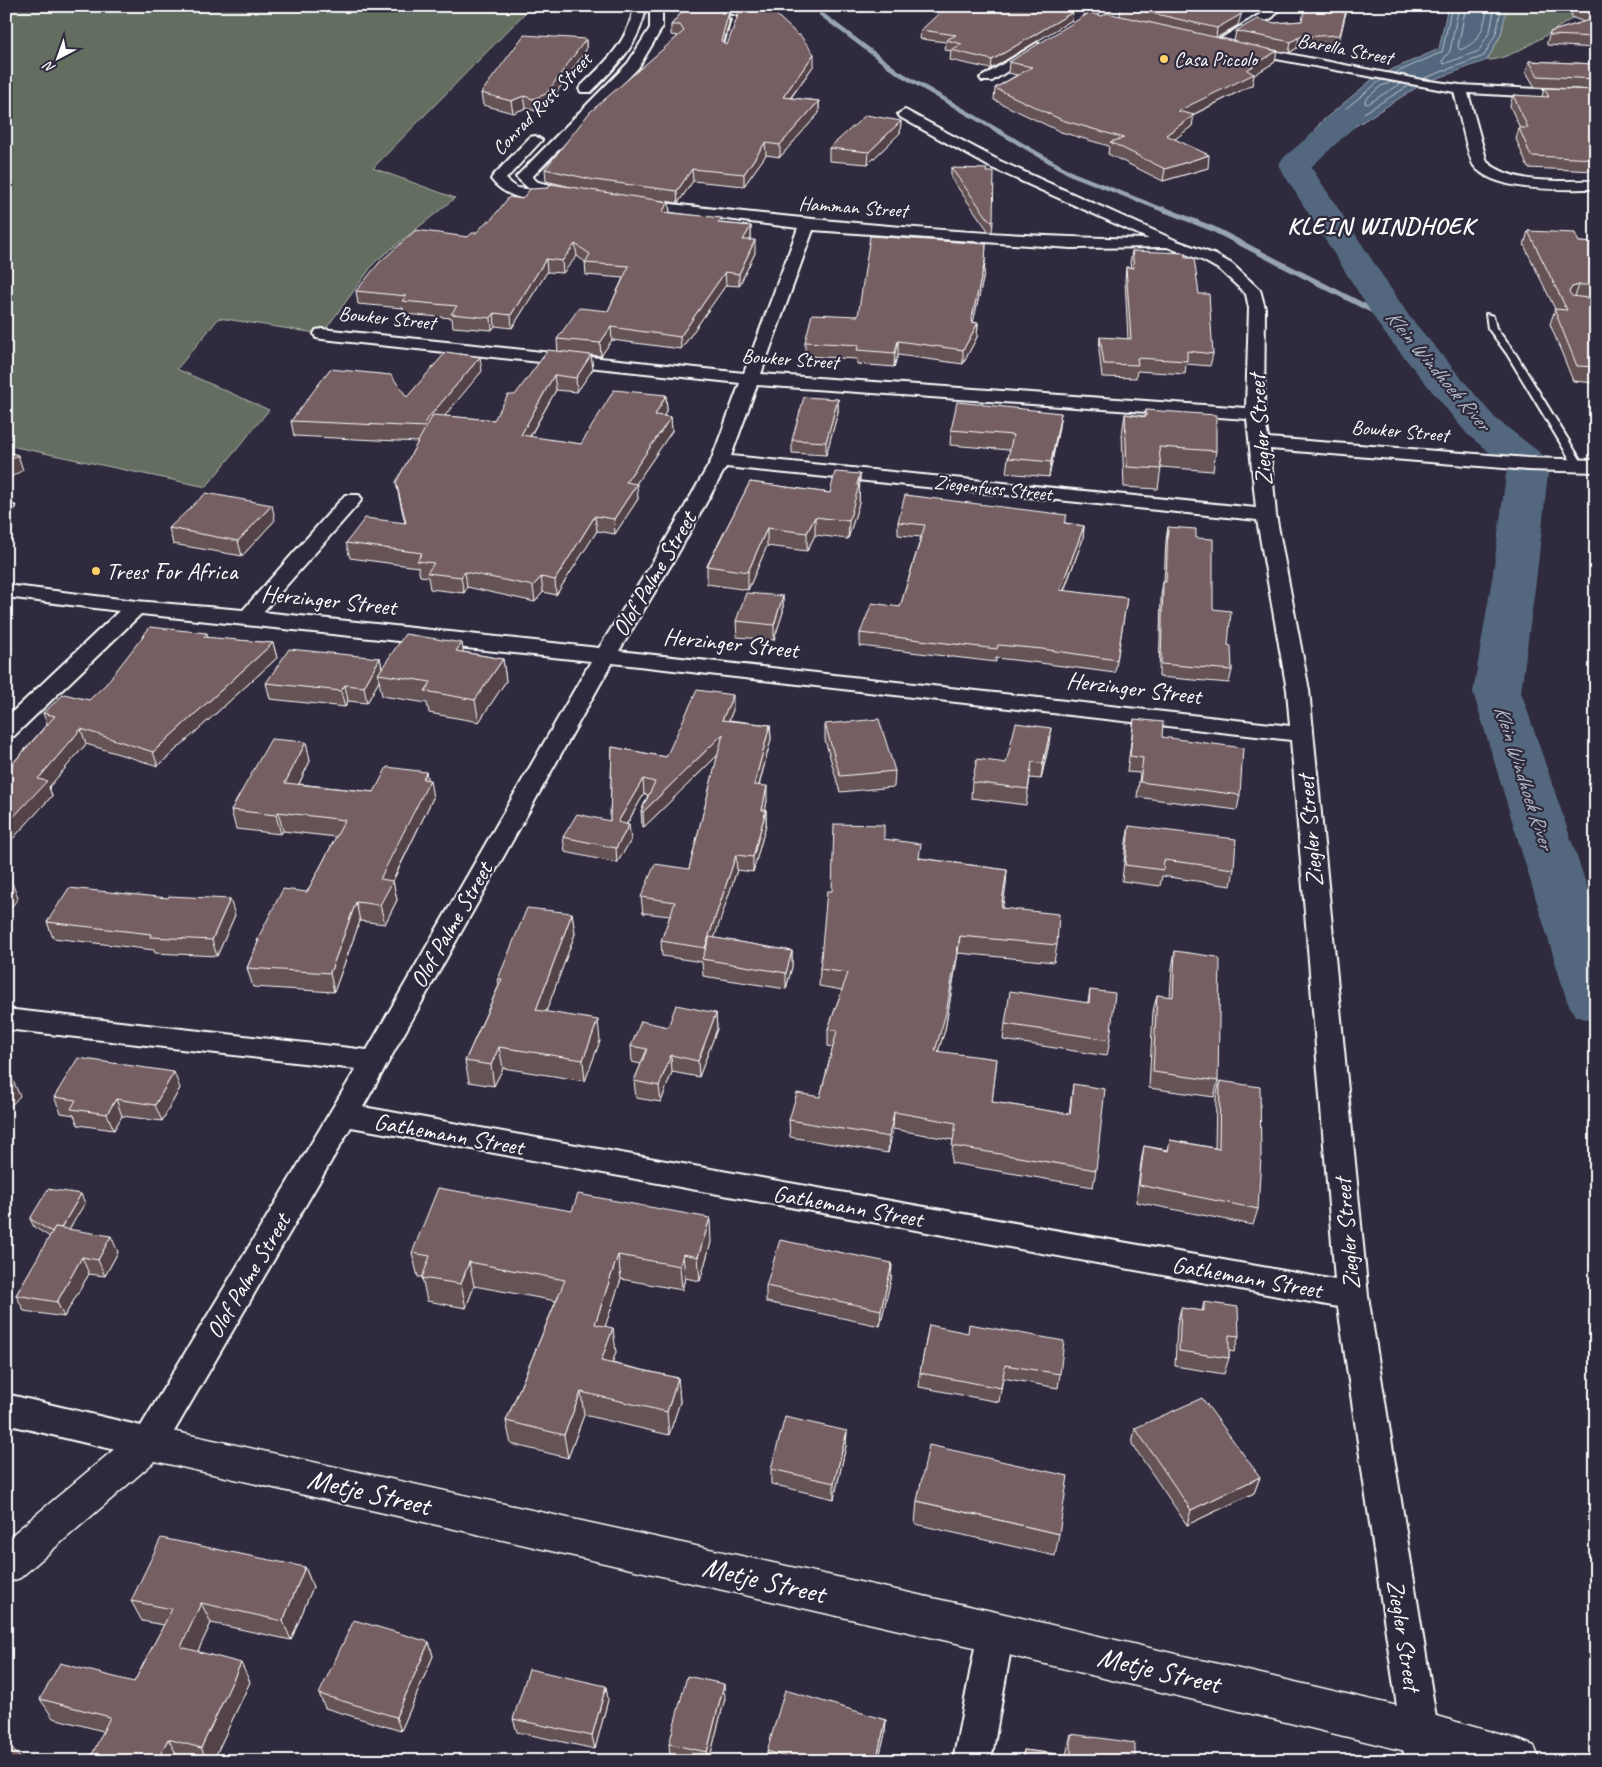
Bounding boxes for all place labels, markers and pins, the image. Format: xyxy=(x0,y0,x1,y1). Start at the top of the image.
place label: Casa Piccolo xyxy=(1174,47,1259,72)
marker: Casa Piccolo xyxy=(1158,53,1170,65)
place label: Trees For Africa xyxy=(106,556,239,586)
marker: Trees For Africa xyxy=(90,565,102,577)

